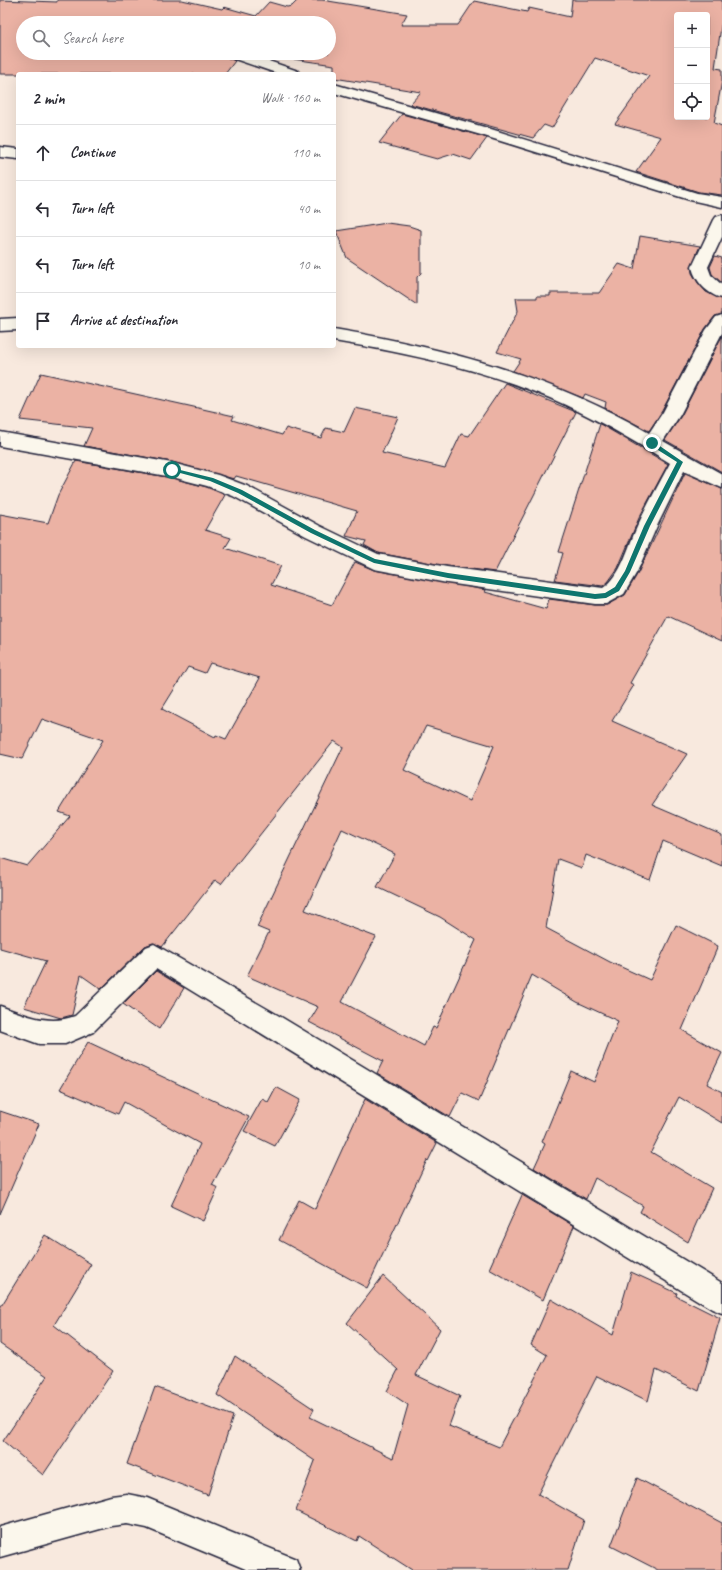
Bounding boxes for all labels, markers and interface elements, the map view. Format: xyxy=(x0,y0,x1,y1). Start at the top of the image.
map controls xyxy=(674,12,710,120)
button: + xyxy=(674,12,710,48)
search box xyxy=(16,16,336,60)
icon: search xyxy=(30,27,52,49)
text: Search here xyxy=(62,29,123,48)
button: − xyxy=(674,48,710,84)
button: locate xyxy=(674,84,710,120)
text: 2 min xyxy=(32,88,65,109)
text: Walk · 160 m xyxy=(261,90,320,106)
icon: ahead xyxy=(32,142,54,164)
text: Continue xyxy=(70,143,115,162)
text: 110 m xyxy=(292,145,320,161)
icon: left xyxy=(32,198,54,220)
text: Turn left xyxy=(70,199,113,218)
text: 40 m xyxy=(298,201,320,217)
icon: left xyxy=(32,254,54,276)
text: Turn left xyxy=(70,255,113,274)
text: 10 m xyxy=(298,257,320,273)
icon: arrive xyxy=(32,310,54,332)
text: Arrive at destination xyxy=(70,311,177,330)
route end xyxy=(643,434,661,452)
route start xyxy=(163,461,181,479)

